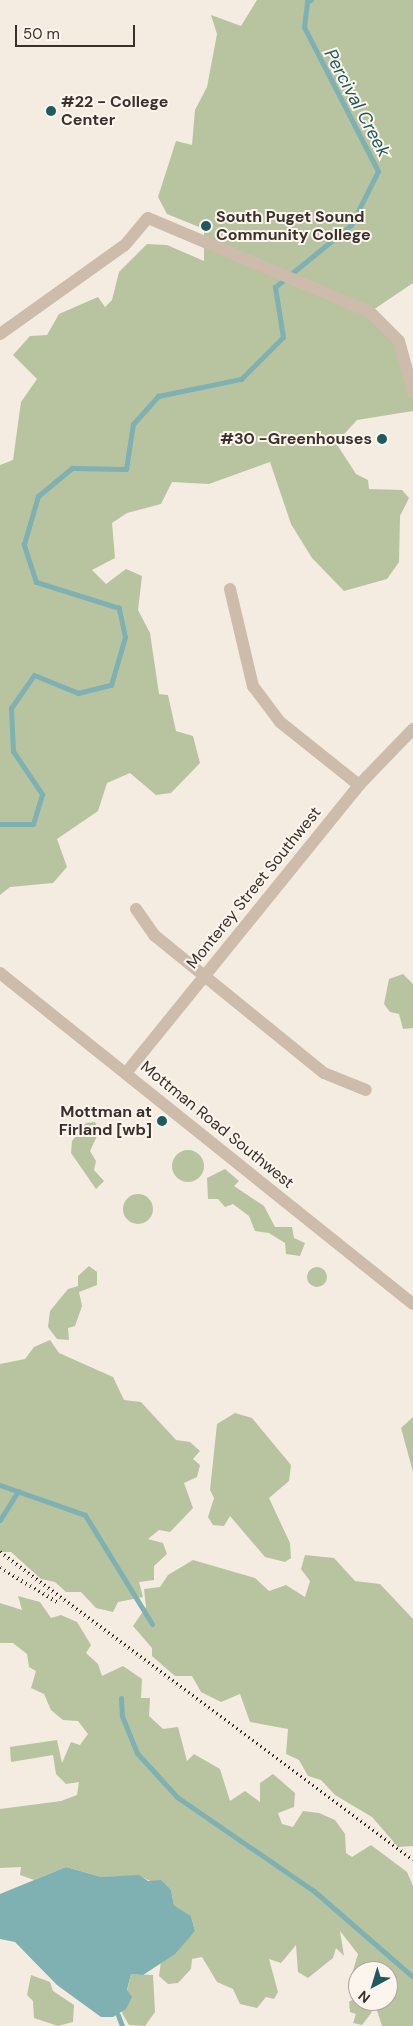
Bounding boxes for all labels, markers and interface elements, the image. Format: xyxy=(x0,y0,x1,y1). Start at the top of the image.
scale bar xyxy=(18,15,138,47)
text: 50 m xyxy=(23,24,60,44)
water label: Percival Creek xyxy=(319,45,395,161)
place label: #22 - College Center xyxy=(61,92,168,130)
marker: #22 - College Center xyxy=(45,105,57,117)
place label: South Puget Sound Community College xyxy=(216,207,371,245)
marker: South Puget Sound Community College xyxy=(200,220,212,232)
place label: #30 -Greenhouses xyxy=(220,429,372,449)
marker: #30 -Greenhouses xyxy=(376,433,388,445)
street label: Monterey Street Southwest xyxy=(183,803,325,973)
street label: Mottman Road Southwest xyxy=(137,1057,297,1193)
place label: Mottman at Firland [wb] xyxy=(59,1102,152,1140)
marker: Mottman at Firland [wb] xyxy=(156,1115,168,1127)
north arrow xyxy=(348,1961,398,2011)
text: N xyxy=(355,1987,374,2007)

